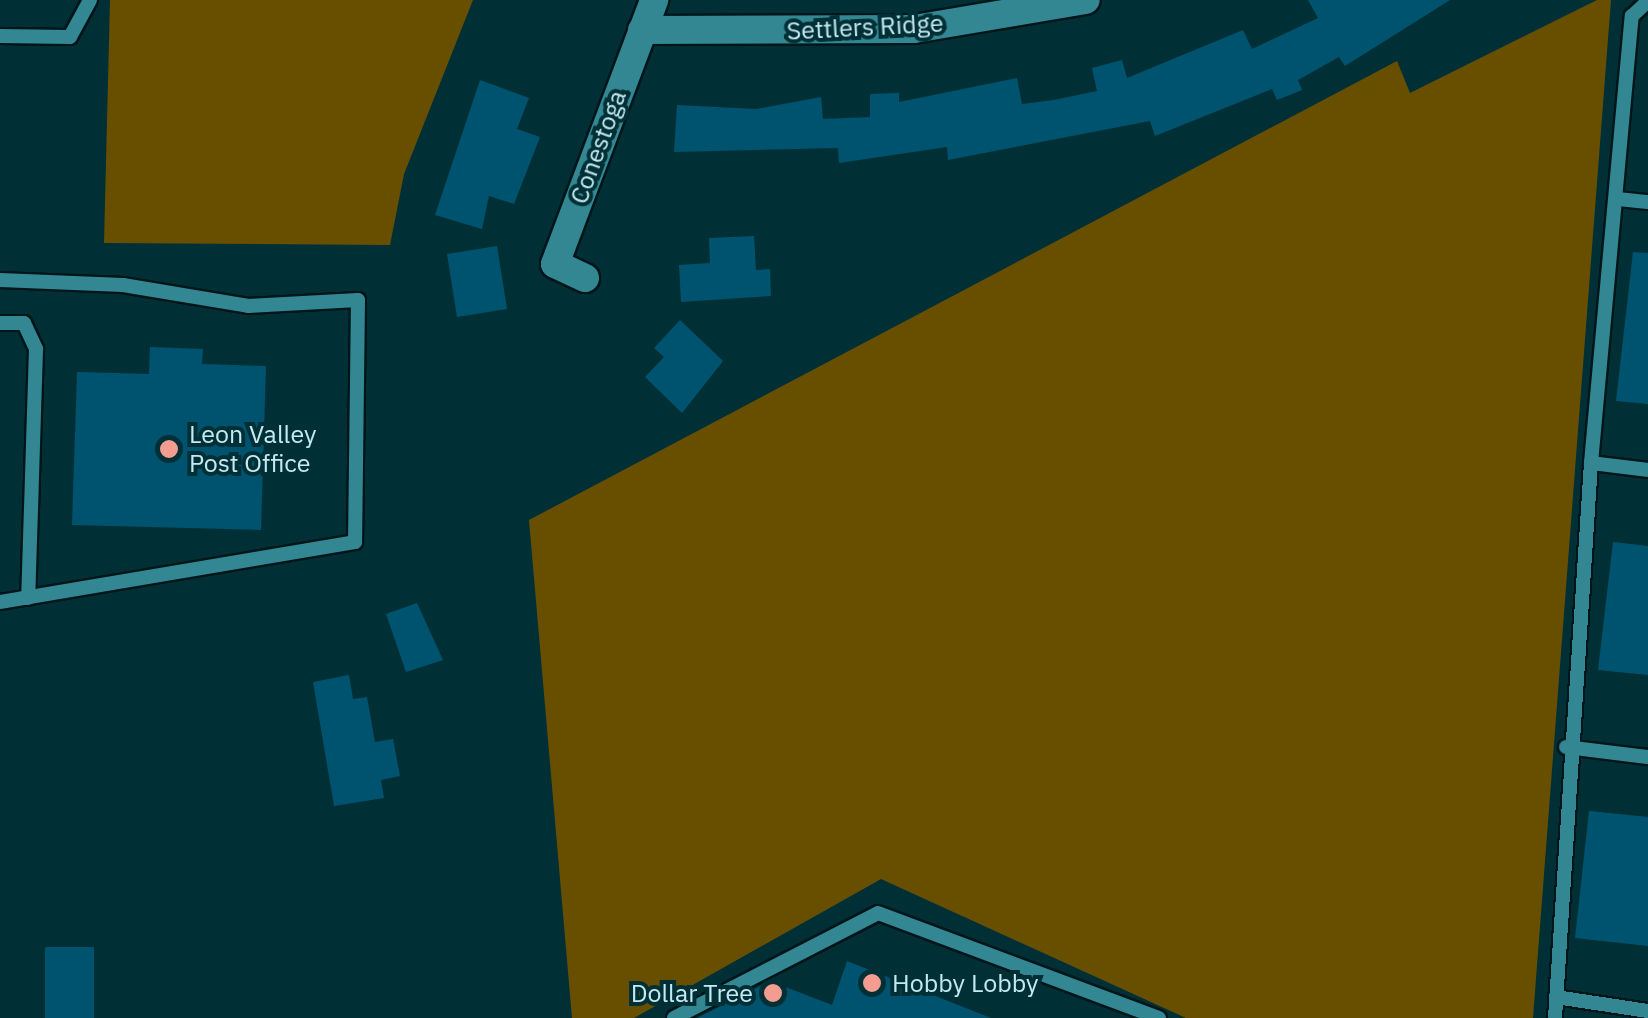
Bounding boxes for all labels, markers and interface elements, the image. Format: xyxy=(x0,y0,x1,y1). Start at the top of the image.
street label: Settlers Ridge xyxy=(786,8,944,46)
street label: Conestoga xyxy=(564,86,632,208)
place label: Leon Valley Post Office xyxy=(189,420,316,479)
marker: Leon Valley Post Office xyxy=(158,438,180,460)
place label: Hobby Lobby xyxy=(892,968,1039,998)
marker: Hobby Lobby xyxy=(861,972,883,994)
place label: Dollar Tree xyxy=(631,978,753,1008)
marker: Dollar Tree xyxy=(762,982,784,1004)

